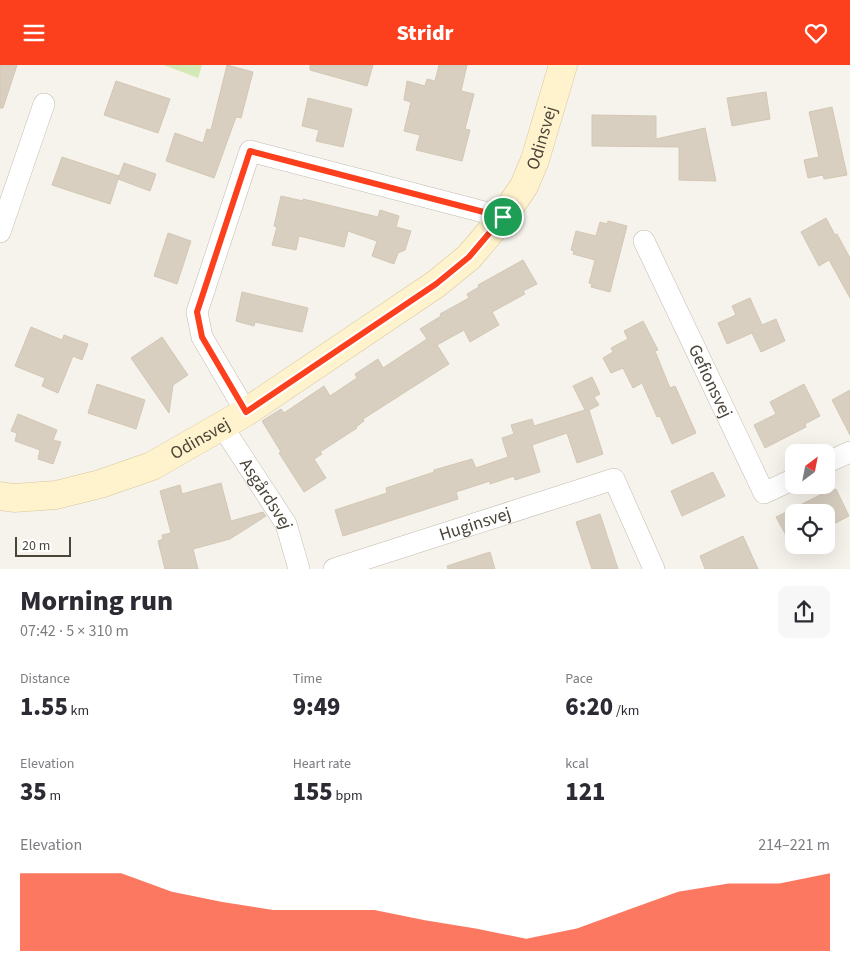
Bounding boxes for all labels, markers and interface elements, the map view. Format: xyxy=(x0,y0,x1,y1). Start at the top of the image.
text: Stridr xyxy=(396,17,454,49)
icon: menu xyxy=(20,19,48,47)
icon: heart xyxy=(802,19,830,47)
street label: Odinsvej xyxy=(520,103,563,174)
pin xyxy=(482,196,524,238)
icon: arrive xyxy=(489,203,517,231)
street label: Gefionsvej xyxy=(682,340,738,422)
street label: Odinsvej xyxy=(166,412,235,466)
north arrow xyxy=(785,444,835,494)
map controls xyxy=(785,444,835,554)
street label: Asgårdsvej xyxy=(233,453,299,532)
street label: Huginsvej xyxy=(436,501,514,547)
button: locate xyxy=(785,504,835,554)
scale bar xyxy=(15,534,71,557)
text: 20 m xyxy=(22,536,50,556)
text: Morning run xyxy=(20,581,173,621)
button: share xyxy=(778,586,830,638)
text: 07:42 · 5 × 310 m xyxy=(20,620,129,642)
text: Distance xyxy=(20,669,70,689)
text: Time xyxy=(293,669,322,689)
text: Pace xyxy=(565,669,593,689)
text: 1.55 xyxy=(20,689,68,725)
text: 9:49 xyxy=(293,689,340,725)
text: 6:20 xyxy=(565,689,613,725)
text: km xyxy=(68,701,89,721)
text: /km xyxy=(613,701,639,721)
text: Elevation xyxy=(20,754,75,774)
text: Heart rate xyxy=(293,754,351,774)
text: kcal xyxy=(565,754,589,774)
text: 35 xyxy=(20,774,47,810)
text: 155 xyxy=(293,774,333,810)
text: 121 xyxy=(565,774,605,810)
text: m xyxy=(47,786,61,806)
text: bpm xyxy=(333,786,363,806)
text: Elevation xyxy=(20,834,82,856)
text: 214–221 m xyxy=(758,834,830,856)

